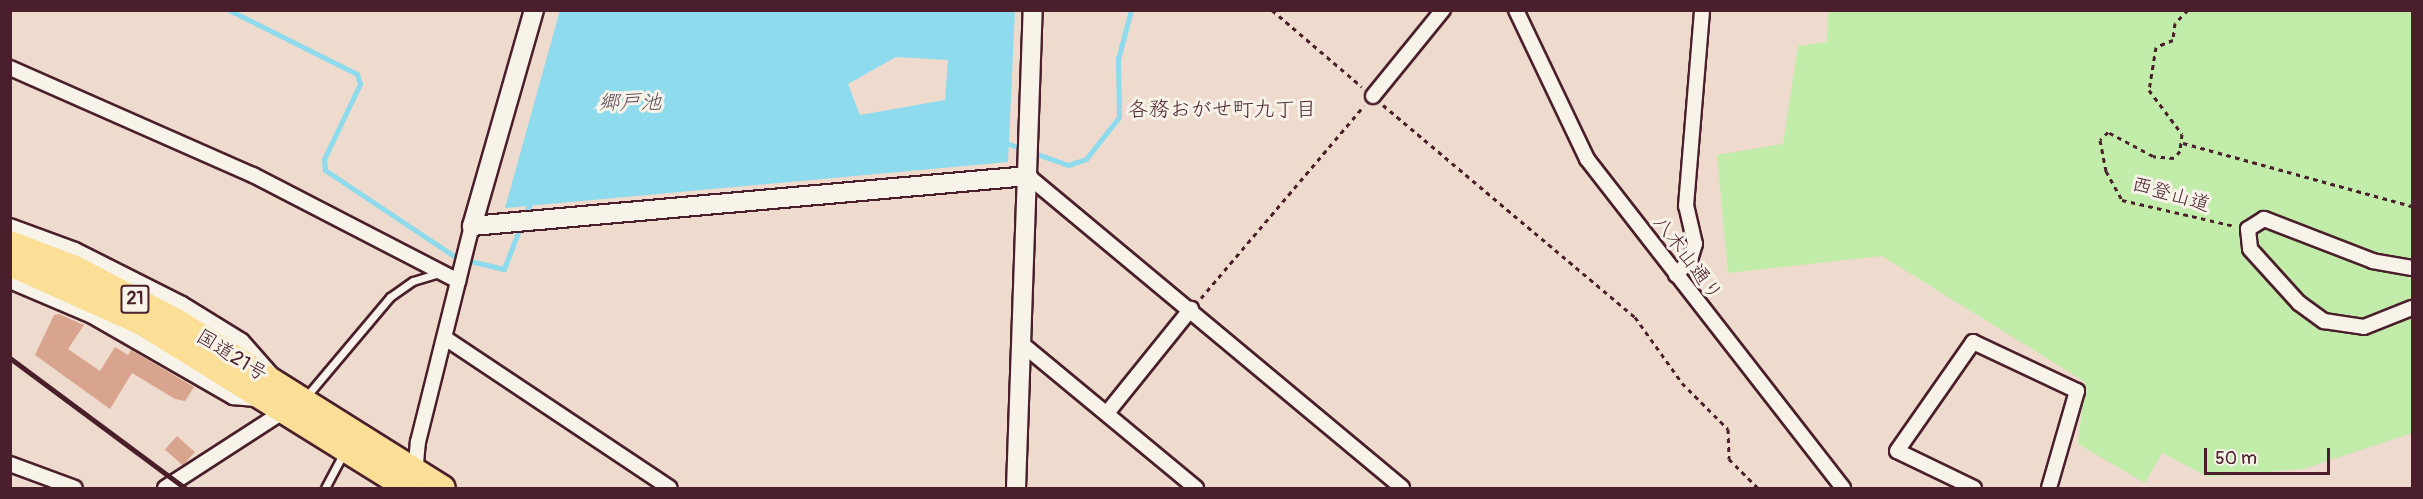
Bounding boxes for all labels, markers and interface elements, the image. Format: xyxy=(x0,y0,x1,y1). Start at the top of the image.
water label: 郷戸池 xyxy=(599,90,661,116)
district label: 各務おがせ町九丁目 xyxy=(1128,97,1316,123)
street label: 西登山道 xyxy=(2129,171,2213,217)
street label: 八木山通り xyxy=(1648,211,1728,305)
road number: 21 xyxy=(120,284,150,314)
street label: 国道21号 xyxy=(192,324,272,386)
scale bar xyxy=(2207,436,2333,474)
text: 50 m xyxy=(2215,447,2257,470)

